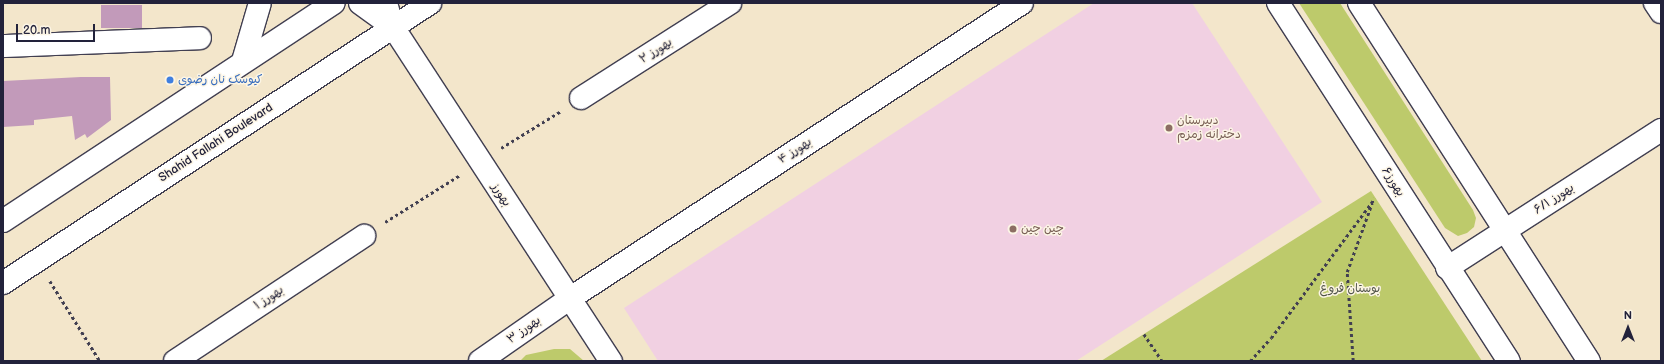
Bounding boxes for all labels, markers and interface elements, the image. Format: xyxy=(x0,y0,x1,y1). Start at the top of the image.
scale bar xyxy=(18,16,97,42)
text: 20 m xyxy=(23,23,50,38)
street label: بهورز ۲ xyxy=(637,35,675,67)
place label: کیوسک نان رضوی xyxy=(178,73,262,87)
marker: کیوسک نان رضوی xyxy=(165,75,175,85)
street label: Shahid Fallahi Boulevard xyxy=(156,101,276,185)
place label: دبیرستان دخترانه زمزم xyxy=(1177,114,1241,142)
marker: دبیرستان دخترانه زمزم xyxy=(1164,123,1174,133)
street label: بهورز ۴ xyxy=(775,135,815,167)
street label: بهورز۶ xyxy=(1378,165,1408,199)
street label: بهورز xyxy=(488,181,514,209)
street label: بهورز ۶/۱ xyxy=(1531,181,1577,217)
place label: چین چین xyxy=(1021,222,1064,236)
marker: چین چین xyxy=(1008,224,1018,234)
park label: بوستان فروغ xyxy=(1320,282,1380,296)
street label: بهورز ۱ xyxy=(251,283,287,313)
north arrow xyxy=(1608,308,1648,348)
text: N xyxy=(1624,309,1632,322)
street label: بهورز ۳ xyxy=(504,313,544,347)

